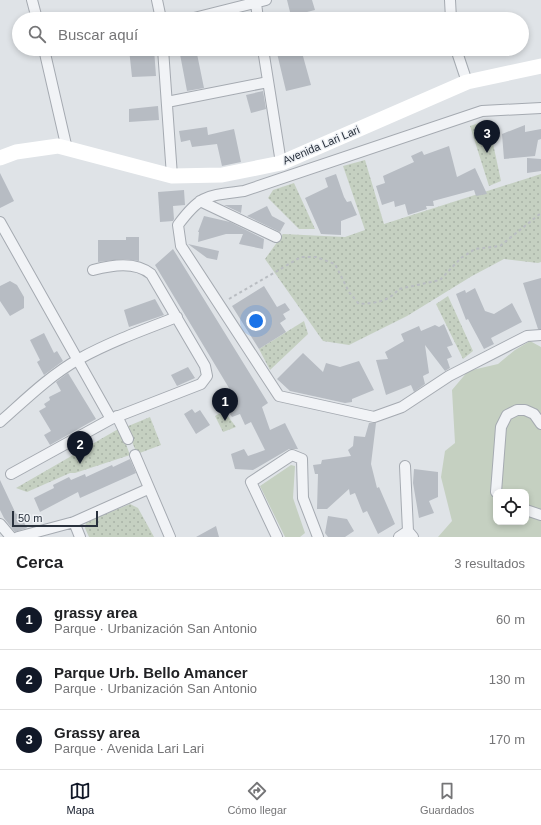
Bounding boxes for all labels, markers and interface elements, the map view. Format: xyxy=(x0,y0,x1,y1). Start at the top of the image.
search box xyxy=(12,12,529,56)
icon: search xyxy=(26,23,48,45)
text: Buscar aquí xyxy=(58,26,138,43)
pin: 3 xyxy=(474,120,500,153)
street label: Avenida Lari Lari xyxy=(281,123,361,167)
your location xyxy=(246,311,266,331)
pin: 1 xyxy=(212,388,238,421)
pin: 2 xyxy=(67,431,93,464)
map controls xyxy=(493,489,529,525)
button: locate xyxy=(493,489,529,525)
scale bar xyxy=(12,509,98,528)
text: 50 m xyxy=(18,512,42,524)
text: Cerca xyxy=(16,553,63,572)
text: 3 resultados xyxy=(454,556,525,571)
text: grassy area xyxy=(54,604,137,621)
text: 1 xyxy=(25,612,33,627)
text: 60 m xyxy=(496,612,525,627)
text: Parque · Urbanización San Antonio xyxy=(54,621,257,636)
text: Parque Urb. Bello Amancer xyxy=(54,664,248,681)
text: 2 xyxy=(25,672,33,687)
text: 130 m xyxy=(489,672,525,687)
text: Parque · Urbanización San Antonio xyxy=(54,681,257,696)
text: Grassy area xyxy=(54,724,140,741)
text: 3 xyxy=(25,732,33,747)
text: 170 m xyxy=(489,732,525,747)
text: Parque · Avenida Lari Lari xyxy=(54,741,204,756)
tab: Mapa xyxy=(67,780,94,816)
tab: Cómo llegar xyxy=(227,780,287,816)
tab: Guardados xyxy=(420,780,474,816)

